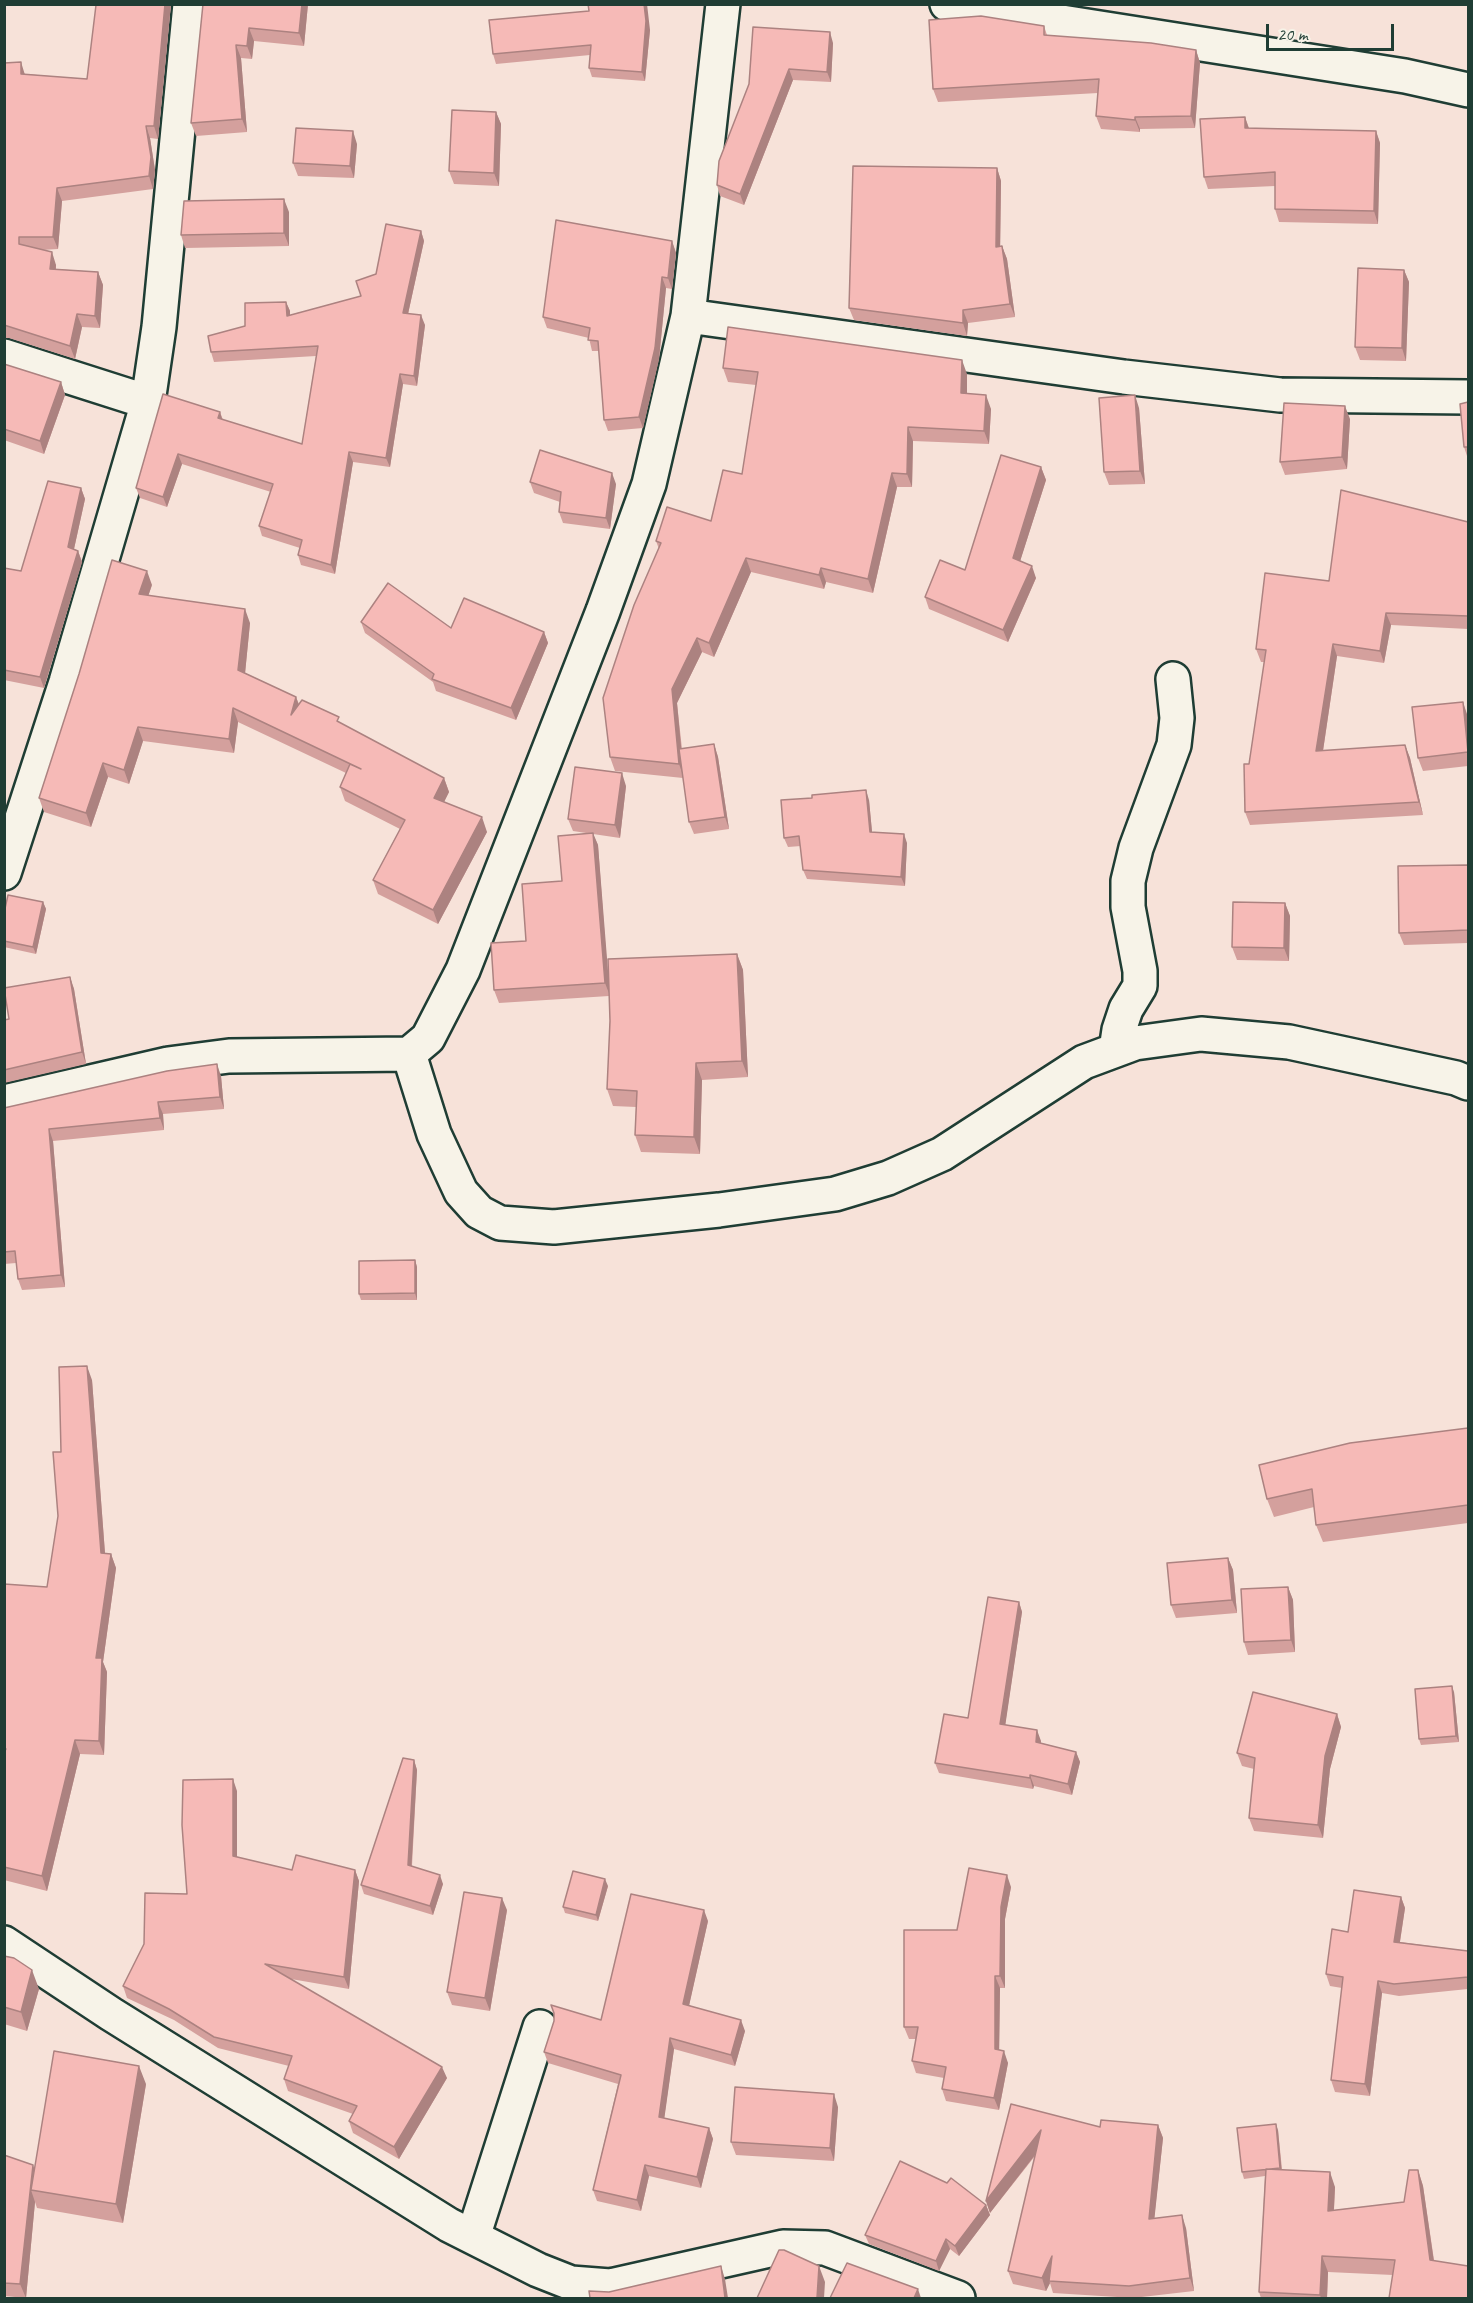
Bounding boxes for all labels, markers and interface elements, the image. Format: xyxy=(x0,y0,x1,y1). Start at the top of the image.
scale bar xyxy=(1269,12,1396,50)
text: 20 m xyxy=(1277,23,1308,45)

